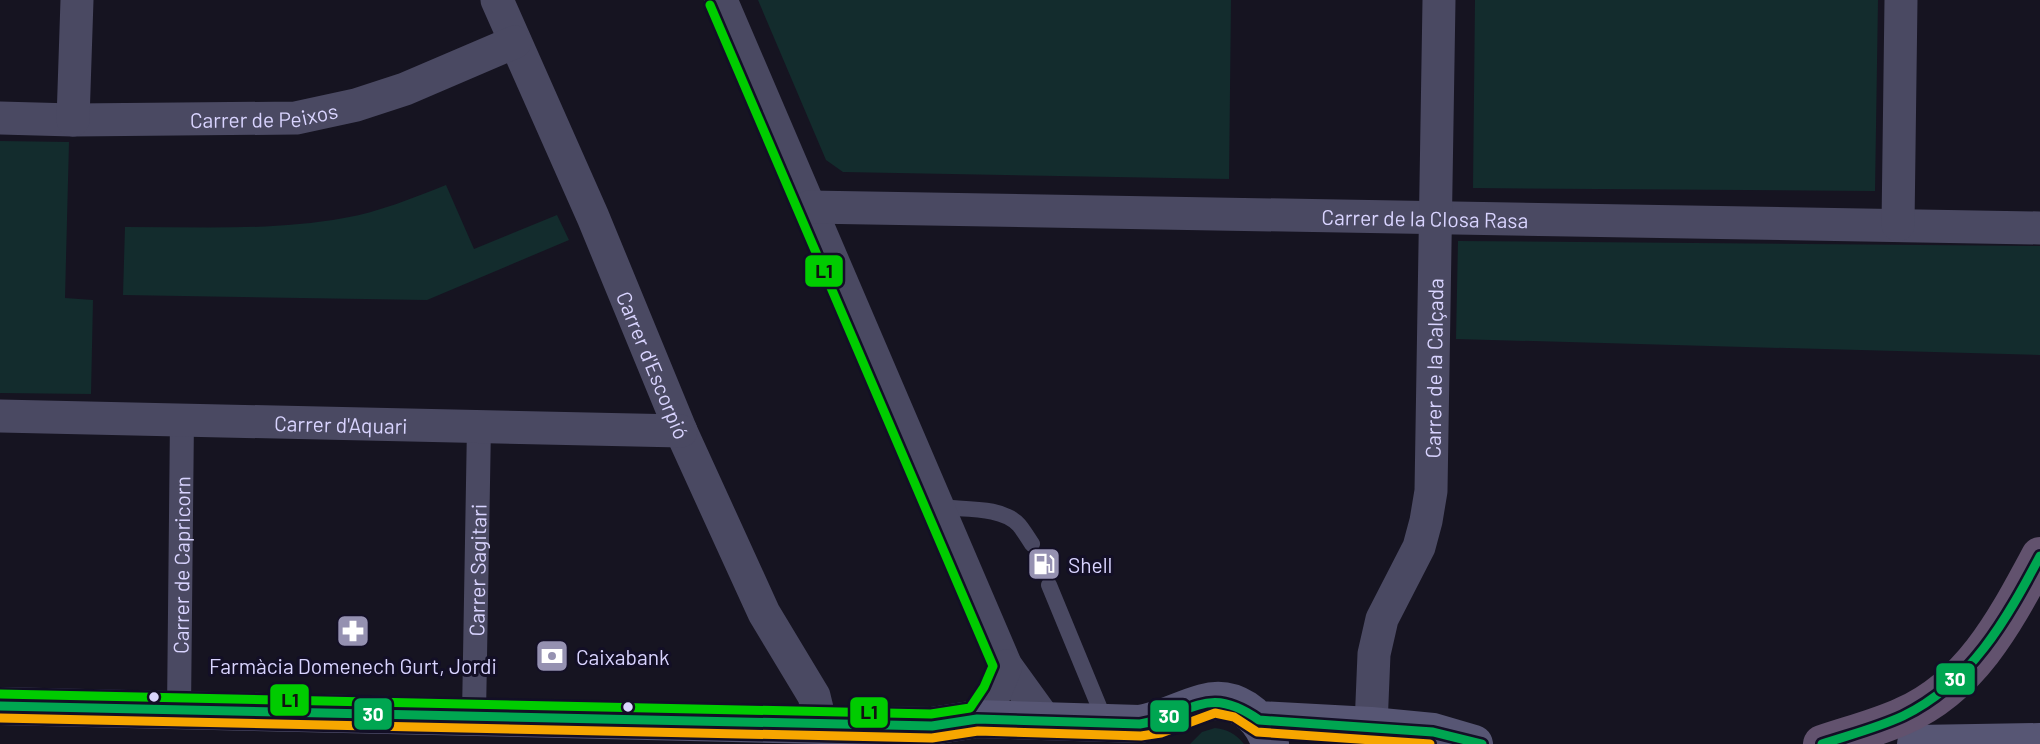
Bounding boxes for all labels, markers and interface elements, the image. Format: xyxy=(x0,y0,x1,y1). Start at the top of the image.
street label: Carrer de Peixos xyxy=(190,97,340,131)
street label: Carrer de la Closa Rasa xyxy=(1321,203,1529,232)
line badge: L1 xyxy=(804,254,844,288)
text: L1 xyxy=(815,259,833,282)
street label: Carrer de la Calçada xyxy=(1419,278,1447,459)
street label: Carrer d'Escorpió xyxy=(612,287,695,442)
street label: Carrer d'Aquari xyxy=(274,410,408,437)
street label: Carrer de Capricorn xyxy=(167,476,194,654)
street label: Carrer Sagitari xyxy=(463,504,490,637)
fuel station icon: Shell xyxy=(1025,545,1063,583)
place label: Shell xyxy=(1068,552,1112,577)
pharmacy icon: Farmàcia Domenech Gurt, Jordi xyxy=(334,612,372,650)
bank icon: Caixabank xyxy=(533,637,571,675)
place label: Caixabank xyxy=(576,644,669,669)
place label: Farmàcia Domenech Gurt, Jordi xyxy=(209,653,497,678)
line badge: 30 xyxy=(1935,662,1976,696)
text: 30 xyxy=(1944,667,1966,690)
line badge: L1 xyxy=(269,683,310,717)
text: L1 xyxy=(281,688,299,711)
unlabelled marker xyxy=(147,690,161,704)
line badge: L1 xyxy=(849,696,889,729)
line badge: 30 xyxy=(353,697,393,731)
line badge: 30 xyxy=(1149,699,1190,733)
unlabelled marker xyxy=(621,700,635,714)
text: L1 xyxy=(860,700,878,723)
text: 30 xyxy=(362,702,384,725)
text: 30 xyxy=(1158,704,1180,727)

